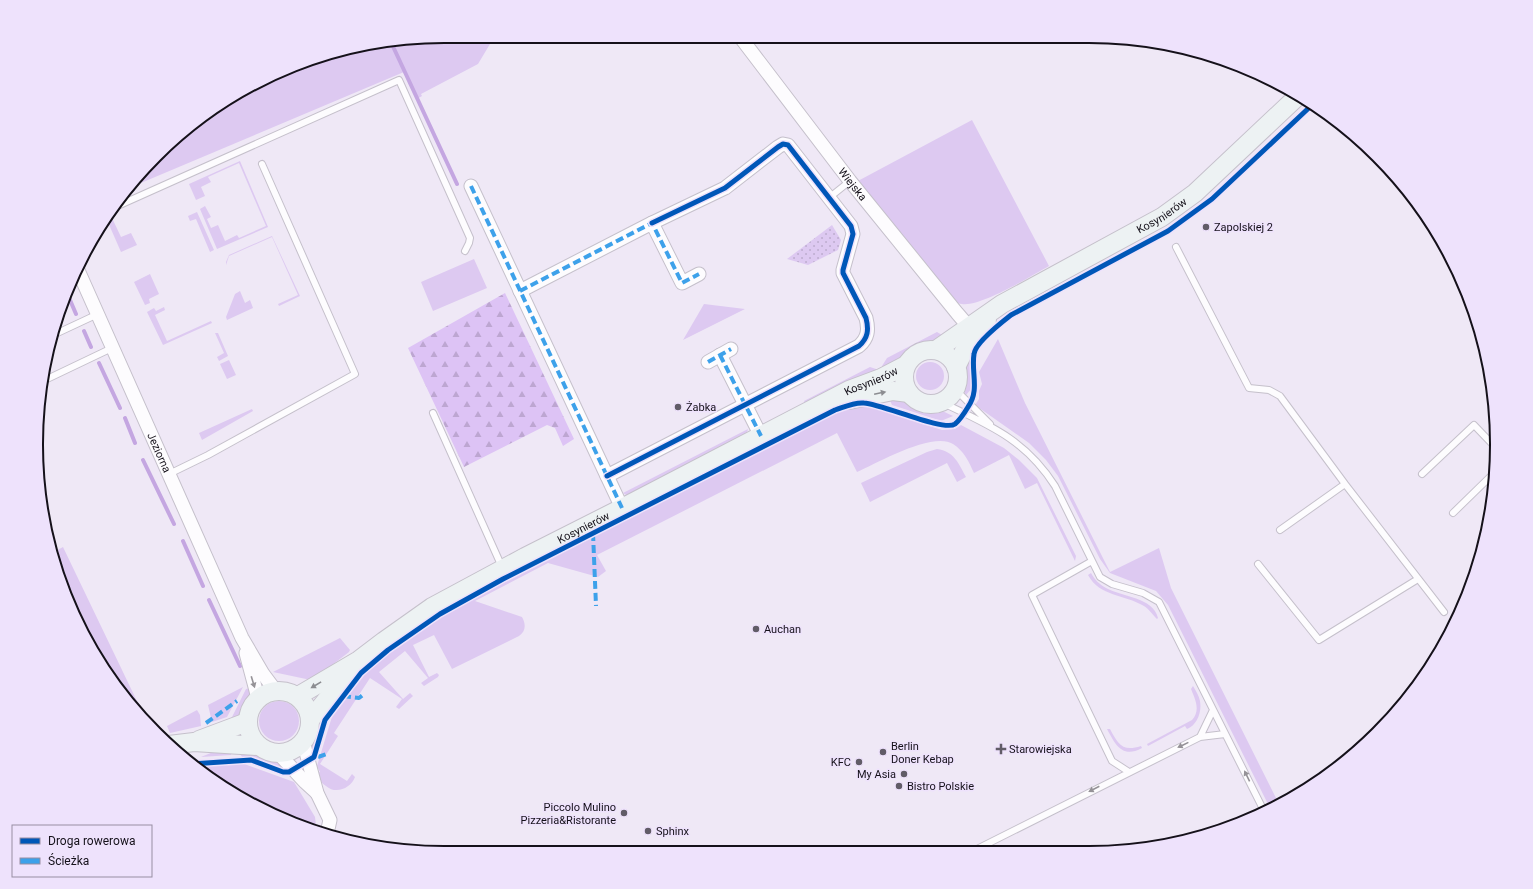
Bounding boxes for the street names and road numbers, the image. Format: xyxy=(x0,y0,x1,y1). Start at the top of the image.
street label: Wiejska xyxy=(835,166,869,204)
street label: Kosynierów xyxy=(1135,195,1190,237)
street label: Kosynierów xyxy=(842,364,901,398)
street label: Jeziorna xyxy=(144,431,173,475)
street label: Kosynierów xyxy=(555,509,612,547)

